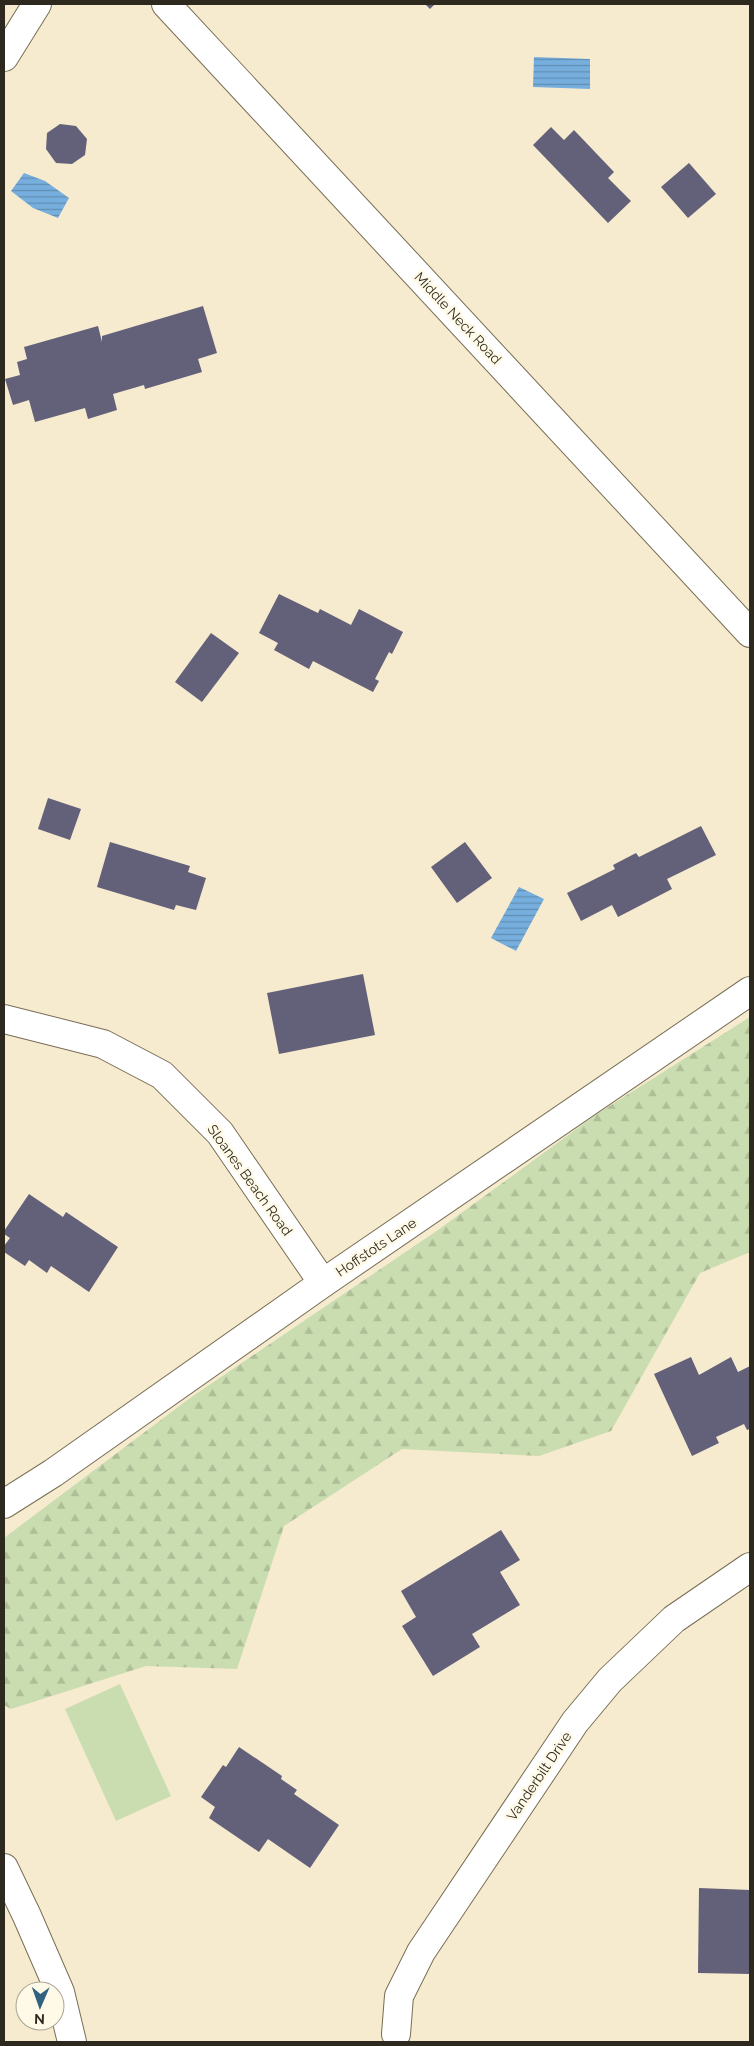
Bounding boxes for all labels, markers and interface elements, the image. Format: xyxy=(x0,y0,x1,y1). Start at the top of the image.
street label: Middle Neck Road xyxy=(411,269,505,367)
street label: Sloanes Beach Road xyxy=(204,1121,296,1239)
street label: Hoffstots Lane xyxy=(333,1214,419,1280)
street label: Vanderbilt Drive xyxy=(503,1729,575,1823)
north arrow xyxy=(15,1981,65,2031)
text: N xyxy=(34,2011,45,2027)

